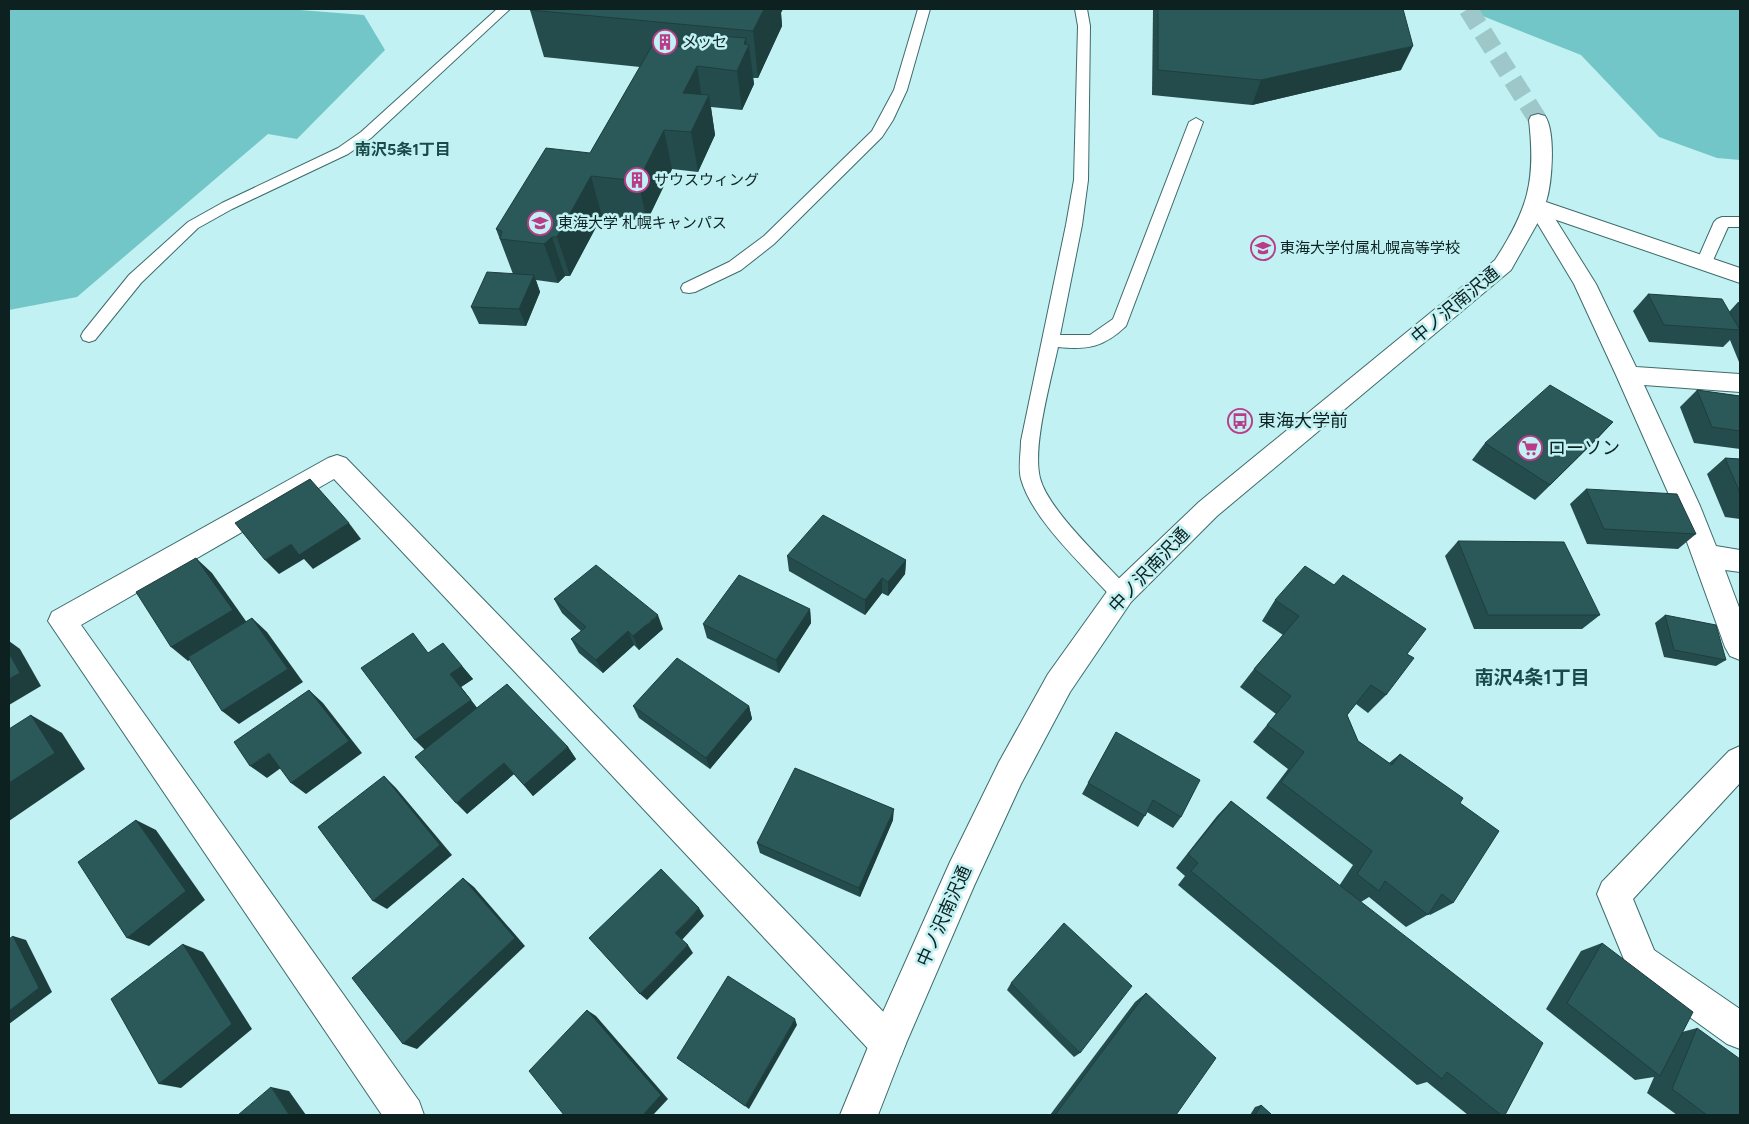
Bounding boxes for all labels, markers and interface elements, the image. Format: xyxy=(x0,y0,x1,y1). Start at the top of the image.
building icon: メッセ xyxy=(652,29,678,55)
place label: メッセ xyxy=(682,33,727,51)
district label: 南沢5条1丁目 xyxy=(355,140,451,159)
building icon: サウスウィング xyxy=(624,167,650,193)
place label: サウスウィング xyxy=(654,171,759,189)
school or university icon: 東海大学 札幌キャンパス xyxy=(527,210,553,236)
place label: 東海大学 札幌キャンパス xyxy=(558,214,727,232)
school or university icon: 東海大学付属札幌高等学校 xyxy=(1250,235,1276,261)
place label: 東海大学付属札幌高等学校 xyxy=(1280,239,1460,257)
street label: 中ノ沢南沢通 xyxy=(1407,262,1503,348)
bus stop icon: 東海大学前 xyxy=(1227,408,1253,434)
place label: 東海大学前 xyxy=(1258,410,1348,432)
supermarket icon: ローソン xyxy=(1517,435,1543,461)
place label: ローソン xyxy=(1548,437,1620,459)
street label: 中ノ沢南沢通 xyxy=(1104,523,1194,617)
district label: 南沢4条1丁目 xyxy=(1474,666,1590,689)
street label: 中ノ沢南沢通 xyxy=(912,862,976,970)

